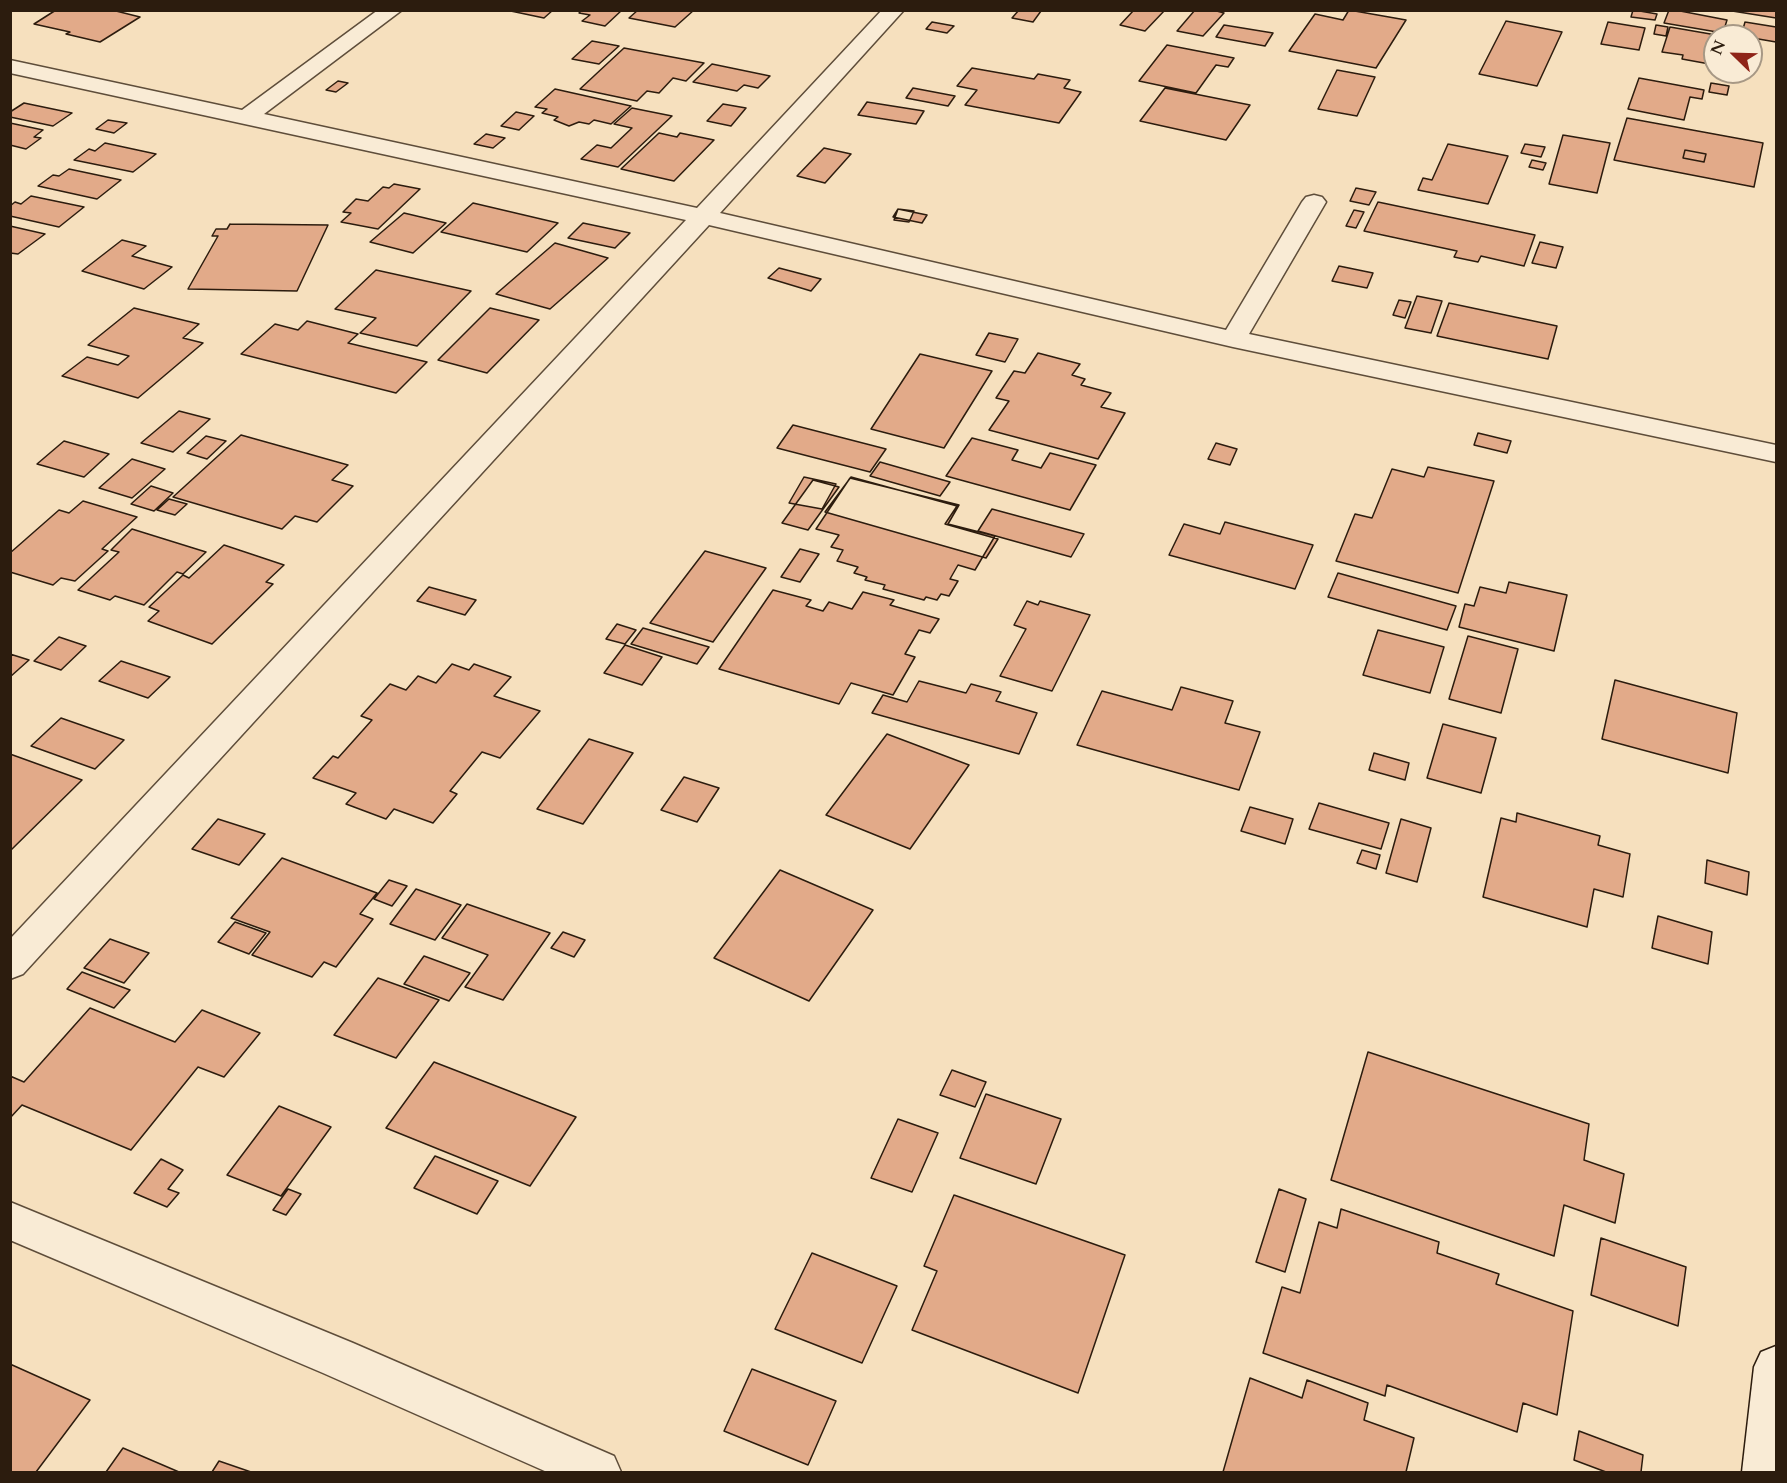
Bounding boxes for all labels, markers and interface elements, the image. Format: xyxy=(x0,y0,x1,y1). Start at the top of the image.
north arrow xyxy=(1703,24,1763,84)
text: N xyxy=(1705,37,1731,58)

